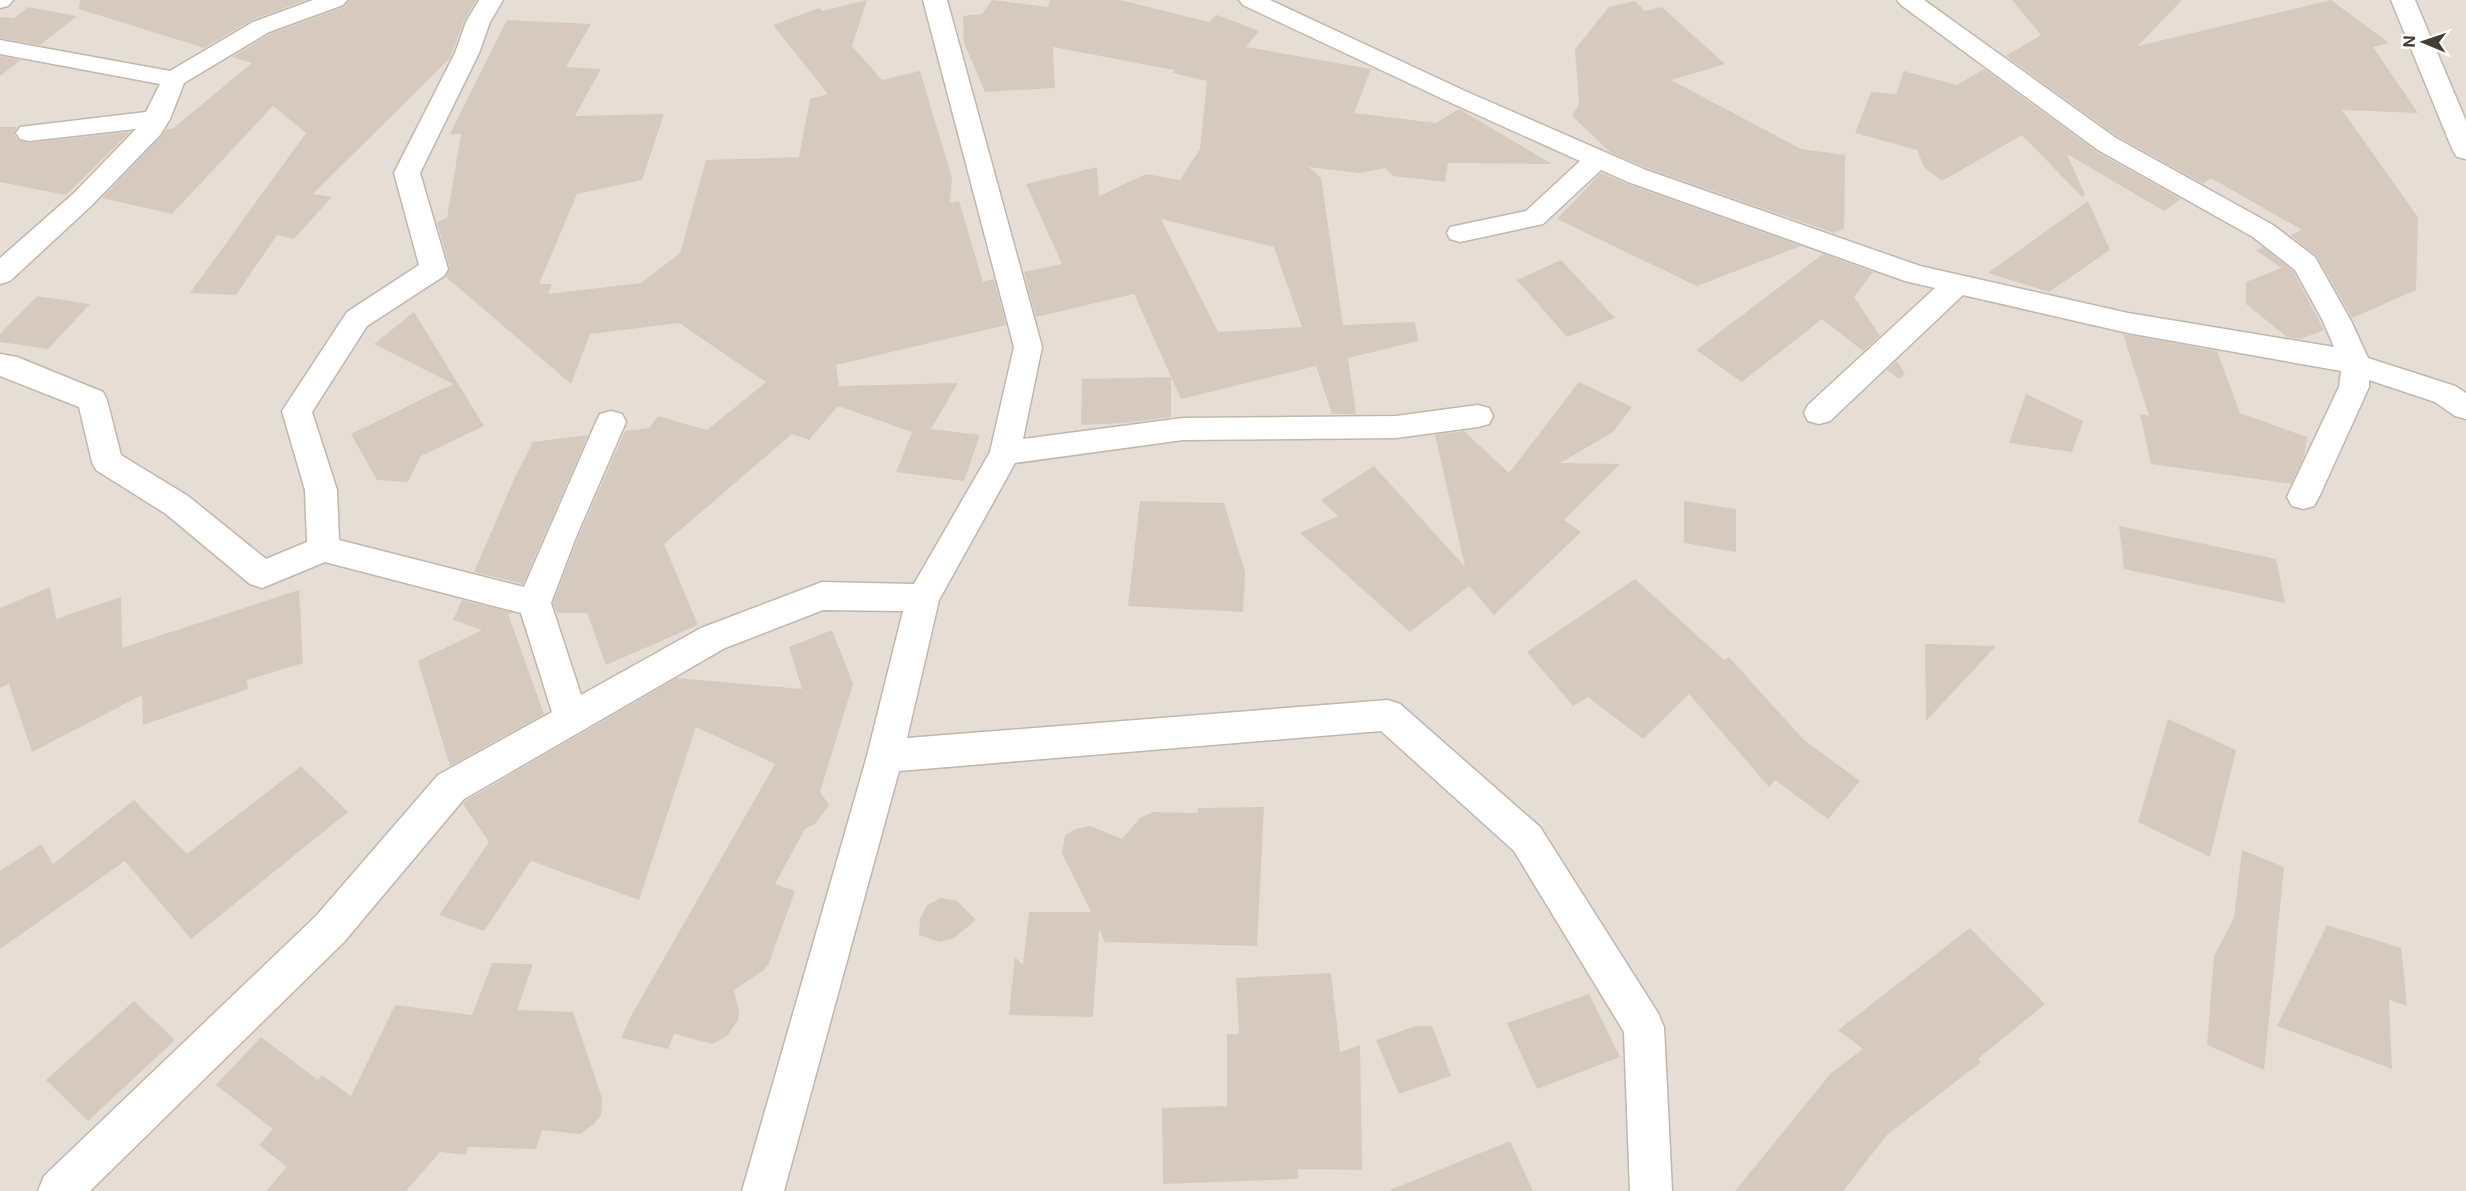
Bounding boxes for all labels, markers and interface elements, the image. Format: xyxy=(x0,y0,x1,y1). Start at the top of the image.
north arrow xyxy=(2394,12,2454,72)
text: N xyxy=(2399,35,2419,48)

